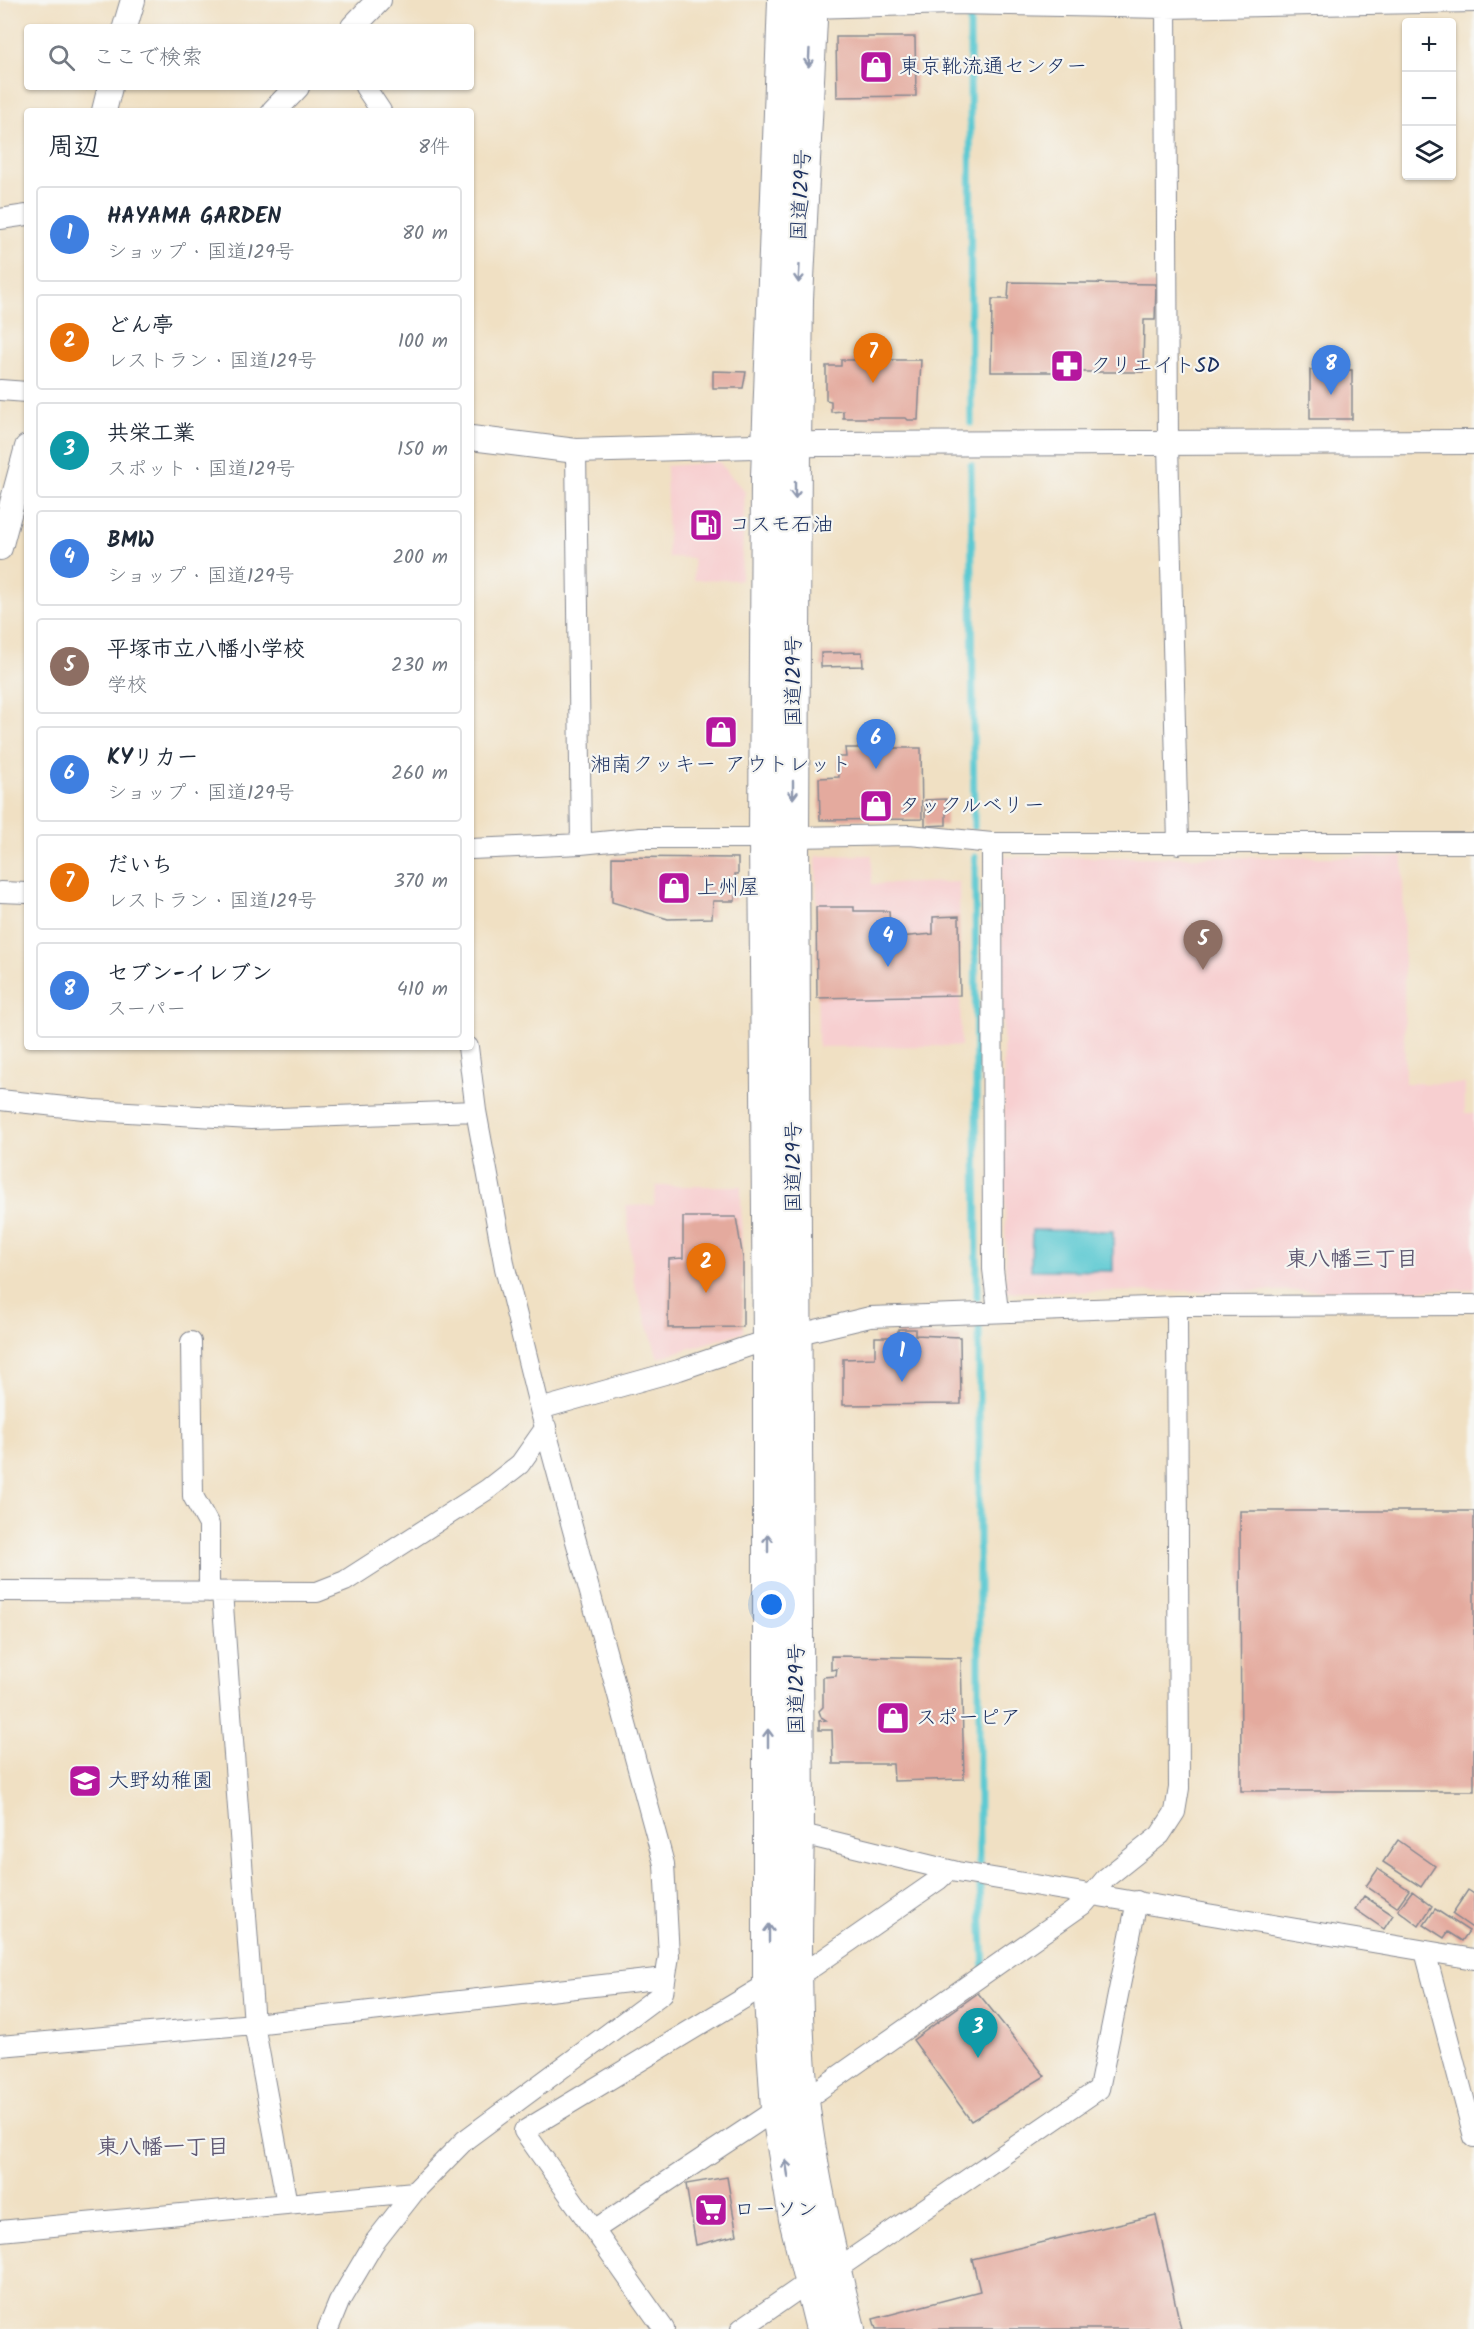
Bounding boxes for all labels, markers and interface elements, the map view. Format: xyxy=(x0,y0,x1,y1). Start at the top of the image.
map controls xyxy=(1402,18,1456,180)
button: + xyxy=(1402,18,1456,72)
search box xyxy=(24,24,474,90)
icon: search xyxy=(45,41,78,74)
text: ここで検索 xyxy=(93,41,203,76)
one-way arrow xyxy=(803,48,814,68)
shop icon: 東京靴流通センター xyxy=(858,49,894,85)
place label: 東京靴流通センター xyxy=(899,51,1087,84)
button: − xyxy=(1402,72,1456,126)
button: layers xyxy=(1402,126,1456,180)
text: 周辺 xyxy=(48,127,100,169)
text: 8件 xyxy=(418,132,450,164)
street label: 国道129号 xyxy=(783,148,821,242)
text: HAYAMA GARDEN xyxy=(107,200,281,235)
text: 1 xyxy=(66,218,73,250)
text: 80 m xyxy=(402,218,448,250)
text: ショップ · 国道129号 xyxy=(107,237,295,269)
one-way arrow xyxy=(793,264,804,284)
text: どん亭 xyxy=(107,309,174,344)
text: 2 xyxy=(64,326,75,358)
text: 100 m xyxy=(398,326,448,358)
pin: 7 xyxy=(854,334,892,383)
text: レストラン · 国道129号 xyxy=(107,346,317,378)
pin: 8 xyxy=(1312,346,1350,395)
pharmacy icon: クリエイトSD xyxy=(1049,348,1085,384)
place label: クリエイトSD xyxy=(1090,350,1220,383)
text: 共栄工業 xyxy=(107,417,195,452)
text: 3 xyxy=(64,434,75,466)
text: 150 m xyxy=(397,434,448,466)
text: スポット · 国道129号 xyxy=(107,454,295,486)
one-way arrow xyxy=(789,480,801,500)
fuel station icon: コスモ石油 xyxy=(688,507,724,543)
place label: コスモ石油 xyxy=(729,509,833,542)
text: BMW xyxy=(107,524,155,559)
text: 4 xyxy=(64,542,75,574)
text: 200 m xyxy=(392,542,448,574)
text: ショップ · 国道129号 xyxy=(107,561,295,593)
text: 平塚市立八幡小学校 xyxy=(107,633,305,668)
street label: 国道129号 xyxy=(778,635,811,727)
text: 5 xyxy=(64,650,75,682)
text: 230 m xyxy=(391,650,448,682)
text: 学校 xyxy=(107,670,147,702)
shop icon: 湘南クッキー アウトレット xyxy=(703,714,739,750)
pin: 6 xyxy=(856,720,896,769)
text: KYリカー xyxy=(107,741,199,776)
place label: 湘南クッキー アウトレット xyxy=(590,749,852,782)
text: 6 xyxy=(64,758,75,790)
text: 260 m xyxy=(391,758,448,790)
text: ショップ · 国道129号 xyxy=(107,778,295,810)
one-way arrow xyxy=(787,780,799,800)
shop icon: タックルベリー xyxy=(858,788,894,824)
place label: タックルベリー xyxy=(899,790,1045,823)
text: だいち xyxy=(107,849,173,884)
text: 7 xyxy=(65,866,74,898)
text: 370 m xyxy=(393,866,448,898)
shop icon: 上州屋 xyxy=(656,870,692,906)
place label: 上州屋 xyxy=(697,872,760,905)
text: レストラン · 国道129号 xyxy=(107,886,317,918)
pin: 4 xyxy=(868,918,908,967)
pin: 5 xyxy=(1184,920,1222,970)
text: セブン-イレブン xyxy=(107,957,273,992)
text: 8 xyxy=(64,974,75,1006)
text: 410 m xyxy=(397,974,448,1006)
text: スーパー xyxy=(107,994,186,1026)
street label: 国道129号 xyxy=(778,1121,811,1213)
district label: 東八幡三丁目 xyxy=(1286,1243,1418,1278)
pin: 2 xyxy=(686,1244,726,1293)
pin: 1 xyxy=(882,1332,922,1382)
one-way arrow xyxy=(762,1534,774,1554)
your location xyxy=(757,1590,786,1619)
street label: 国道129号 xyxy=(781,1643,814,1735)
shop icon: スポーピア xyxy=(875,1700,911,1736)
place label: スポーピア xyxy=(916,1702,1021,1735)
one-way arrow xyxy=(762,1729,774,1749)
school or university icon: 大野幼稚園 xyxy=(67,1763,103,1799)
place label: 大野幼稚園 xyxy=(108,1765,213,1798)
one-way arrow xyxy=(763,1924,775,1944)
pin: 3 xyxy=(958,2008,998,2058)
district label: 東八幡一丁目 xyxy=(97,2131,229,2166)
one-way arrow xyxy=(782,2160,793,2180)
supermarket icon: ローソン xyxy=(693,2192,729,2228)
place label: ローソン xyxy=(734,2194,818,2227)

